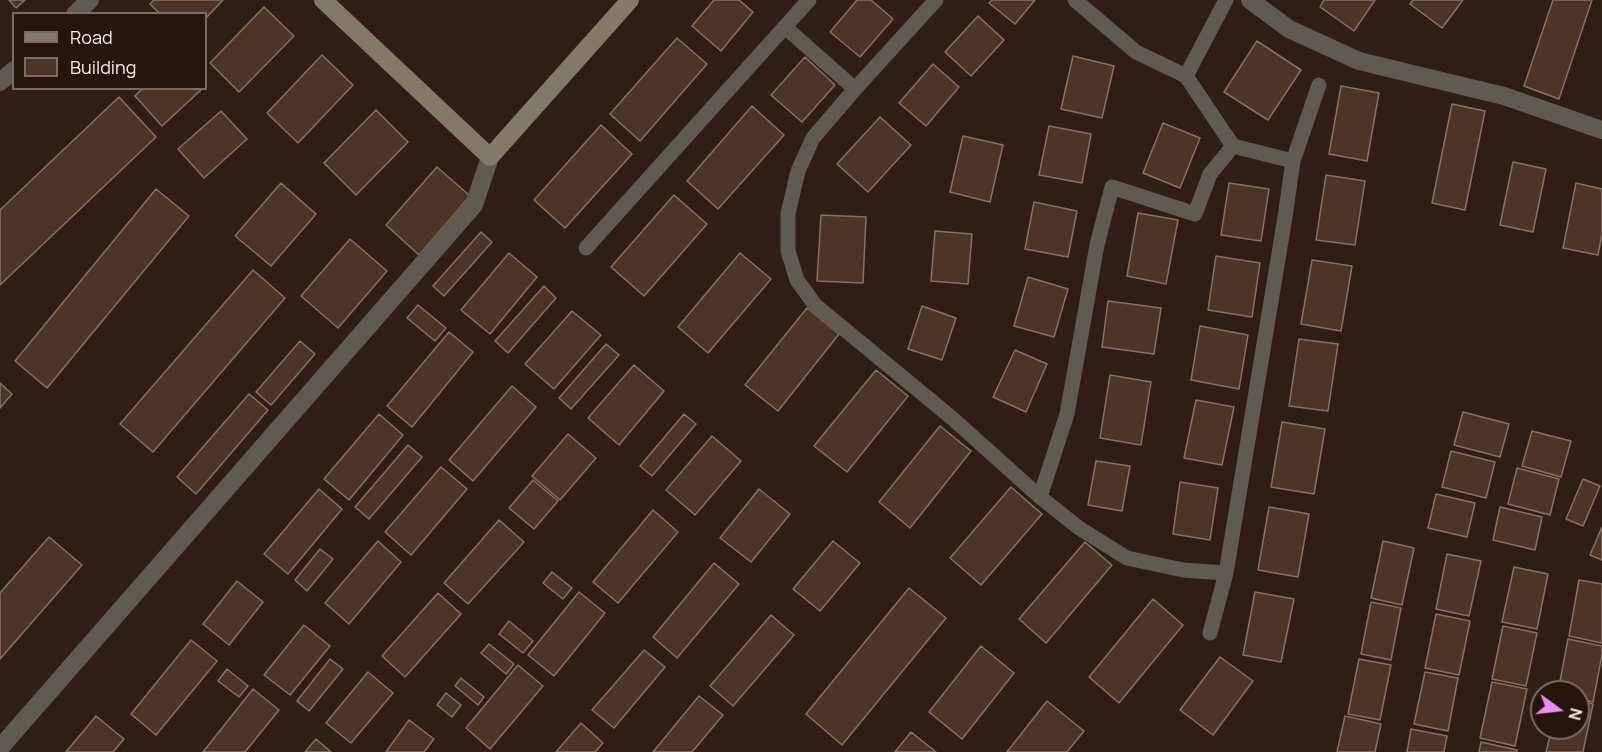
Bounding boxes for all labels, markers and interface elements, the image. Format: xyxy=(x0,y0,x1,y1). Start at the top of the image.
legend xyxy=(12,12,207,90)
text: Road xyxy=(70,25,113,49)
text: Building xyxy=(70,55,136,79)
north arrow xyxy=(1530,680,1590,740)
text: N xyxy=(1563,706,1588,723)

